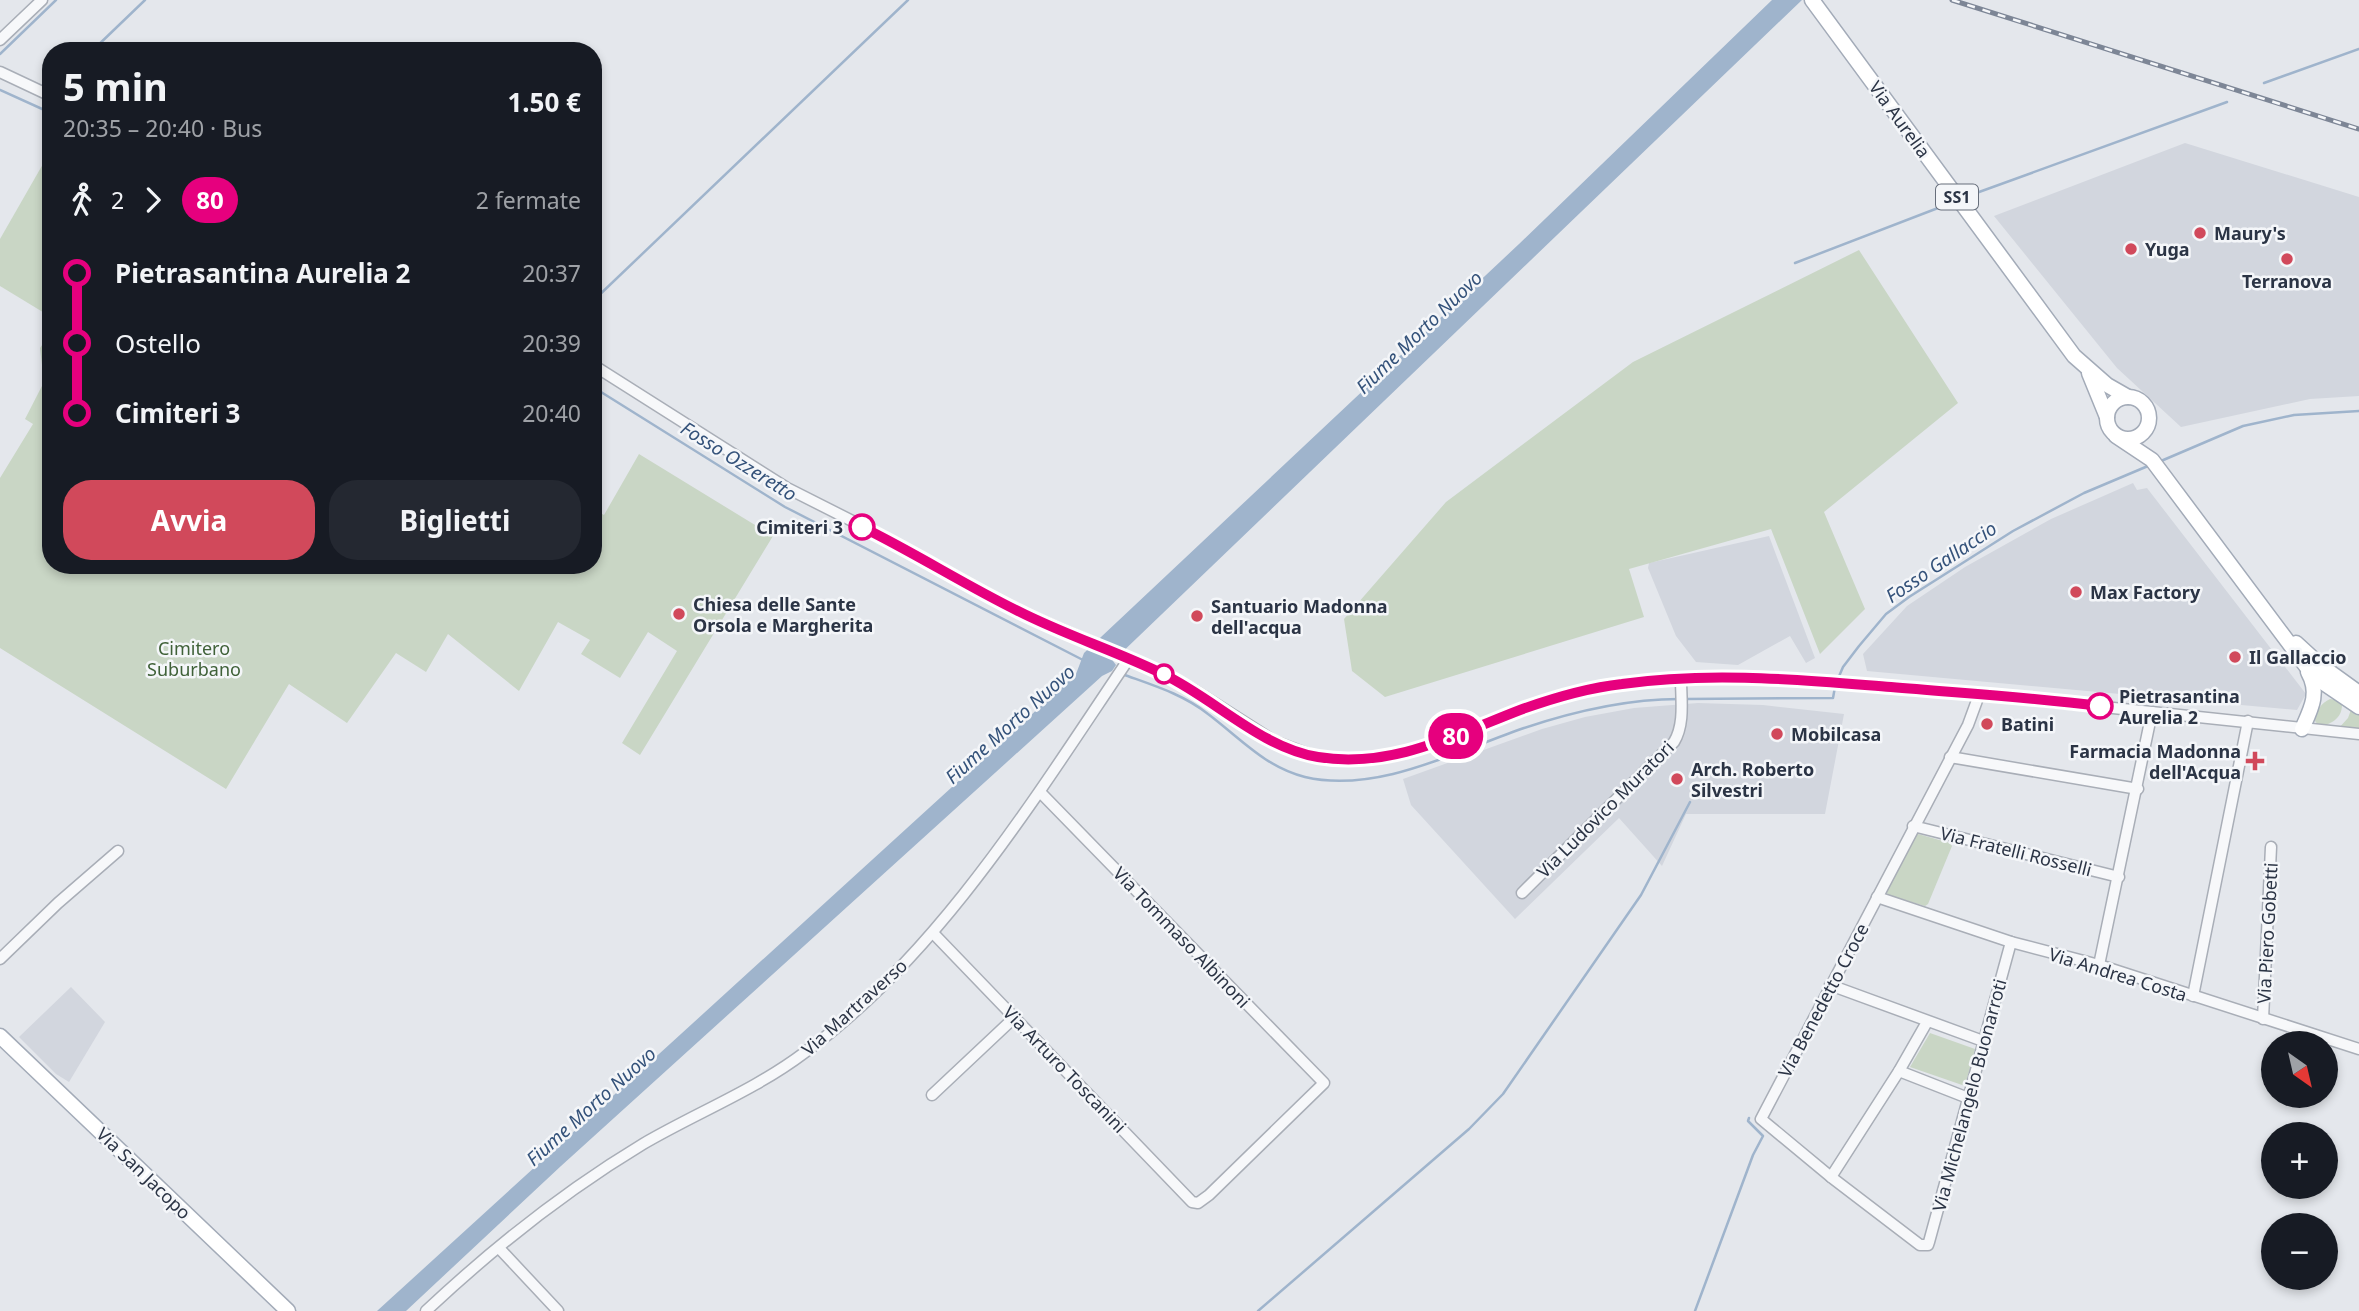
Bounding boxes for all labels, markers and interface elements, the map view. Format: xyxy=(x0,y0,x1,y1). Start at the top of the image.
text: 5 min xyxy=(63,60,168,112)
street label: Via Aurelia xyxy=(1864,76,1936,162)
text: 1.50 € xyxy=(507,84,581,120)
text: 20:35 – 20:40 · Bus xyxy=(63,112,262,144)
icon: walk xyxy=(63,181,101,219)
icon: forward xyxy=(134,181,172,219)
text: 80 xyxy=(196,183,224,216)
text: 2 xyxy=(111,184,124,216)
text: 2 fermate xyxy=(476,184,581,216)
road number: SS1 xyxy=(1936,184,1978,210)
place label: Maury's xyxy=(2214,221,2286,245)
marker: Maury's xyxy=(2192,225,2208,241)
place label: Yuga xyxy=(2145,237,2190,261)
marker: Yuga xyxy=(2123,241,2139,257)
marker: Terranova xyxy=(2279,251,2295,267)
text: Pietrasantina Aurelia 2 xyxy=(115,255,410,291)
text: 20:37 xyxy=(522,257,581,289)
water label: Fiume Morto Nuovo xyxy=(1350,265,1488,399)
place label: Terranova xyxy=(2242,269,2332,293)
text: Ostello xyxy=(115,325,201,361)
text: 20:39 xyxy=(522,327,581,359)
text: Cimiteri 3 xyxy=(115,395,240,431)
text: 20:40 xyxy=(522,397,581,429)
water label: Fosso Ozzeretto xyxy=(676,415,802,507)
button: Avvia xyxy=(63,480,315,560)
button: Biglietti xyxy=(329,480,581,560)
marker: Cimiteri 3 xyxy=(849,514,875,540)
place label: Cimiteri 3 xyxy=(756,515,843,539)
water label: Fosso Gallaccio xyxy=(1880,515,2002,609)
place label: Max Factory xyxy=(2090,580,2201,604)
marker: Max Factory xyxy=(2068,584,2084,600)
place label: Chiesa delle Sante Orsola e Margherita xyxy=(693,592,873,637)
place label: Santuario Madonna dell'acqua xyxy=(1211,594,1388,639)
marker: Chiesa delle Sante Orsola e Margherita xyxy=(671,606,687,622)
marker: Santuario Madonna dell'acqua xyxy=(1189,608,1205,624)
park label: Cimitero Suburbano xyxy=(147,636,241,681)
place label: Il Gallaccio xyxy=(2249,645,2347,669)
marker: Il Gallaccio xyxy=(2227,649,2243,665)
water label: Fiume Morto Nuovo xyxy=(939,659,1081,789)
unlabelled marker xyxy=(1154,664,1174,684)
place label: Pietrasantina Aurelia 2 xyxy=(2119,684,2240,729)
marker: Pietrasantina Aurelia 2 xyxy=(2087,693,2113,719)
place label: Batini xyxy=(2001,712,2054,736)
line badge: 80 xyxy=(1424,713,1488,759)
marker: Batini xyxy=(1979,716,1995,732)
text: 80 xyxy=(1442,719,1470,752)
place label: Mobilcasa xyxy=(1791,722,1881,746)
marker: Mobilcasa xyxy=(1769,726,1785,742)
street label: Via Ludovico Muratori xyxy=(1531,735,1679,883)
place label: Farmacia Madonna dell'Acqua xyxy=(2069,739,2241,784)
marker: Farmacia Madonna dell'Acqua xyxy=(2247,753,2263,769)
place label: Arch. Roberto Silvestri xyxy=(1691,757,1814,802)
marker: Arch. Roberto Silvestri xyxy=(1669,771,1685,787)
street label: Via Fratelli Rosselli xyxy=(1938,821,2094,881)
street label: Via Tommaso Albinoni xyxy=(1108,861,1256,1013)
street label: Via Piero Gobetti xyxy=(2251,862,2283,1004)
street label: Via Benedetto Croce xyxy=(1772,919,1874,1081)
street label: Via Andrea Costa xyxy=(2046,942,2190,1006)
street label: Via Martraverso xyxy=(796,953,912,1061)
street label: Via Michelangelo Buonarroti xyxy=(1926,976,2012,1214)
street label: Via Arturo Toscanini xyxy=(998,1000,1132,1138)
north arrow xyxy=(2261,1031,2338,1108)
map controls xyxy=(2261,1031,2338,1290)
water label: Fiume Morto Nuovo xyxy=(520,1041,662,1171)
street label: Via San Jacopo xyxy=(92,1122,196,1224)
button: + xyxy=(2261,1122,2338,1199)
button: − xyxy=(2261,1213,2338,1290)

